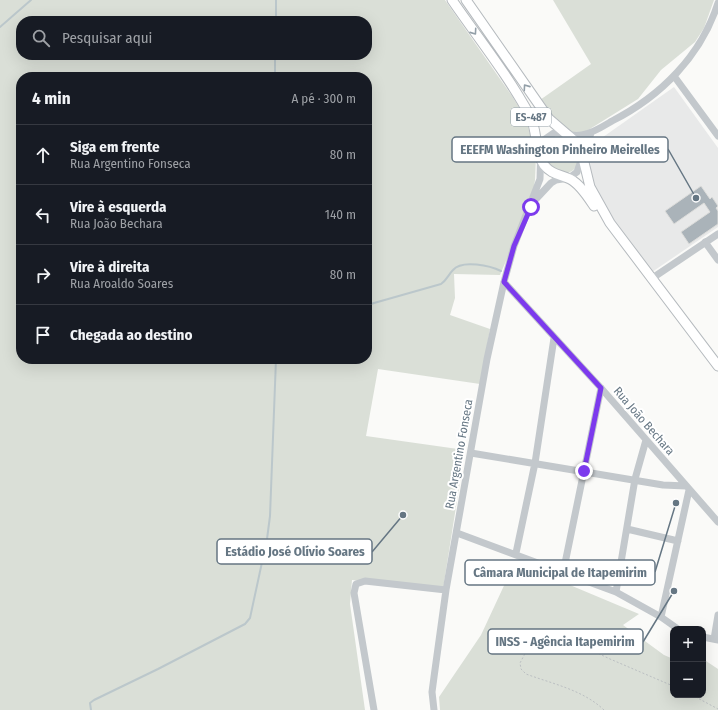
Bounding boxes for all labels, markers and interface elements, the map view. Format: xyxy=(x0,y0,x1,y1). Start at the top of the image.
search box xyxy=(16,16,372,60)
icon: search xyxy=(30,27,52,49)
one-way arrow xyxy=(469,28,477,35)
text: Pesquisar aqui xyxy=(62,29,152,47)
one-way arrow xyxy=(524,84,531,91)
text: 4 min xyxy=(32,88,71,109)
text: A pé · 300 m xyxy=(291,91,356,106)
road number: ES-487 xyxy=(511,108,551,126)
callout: EEEFM Washington Pinheiro Meirelles xyxy=(452,137,668,162)
text: Siga em frente xyxy=(70,138,160,156)
text: EEEFM Washington Pinheiro Meirelles xyxy=(460,142,660,157)
icon: ahead xyxy=(32,144,54,166)
text: 80 m xyxy=(330,147,356,162)
text: Rua Argentino Fonseca xyxy=(70,156,191,171)
text: Vire à esquerda xyxy=(70,198,167,216)
route start xyxy=(522,198,540,216)
icon: left xyxy=(32,204,54,226)
text: 140 m xyxy=(325,207,356,222)
text: Rua João Bechara xyxy=(70,216,163,231)
text: Vire à direita xyxy=(70,258,149,276)
icon: right xyxy=(32,264,54,286)
text: 80 m xyxy=(330,267,356,282)
text: Rua Aroaldo Soares xyxy=(70,276,173,291)
icon: arrive xyxy=(32,324,54,346)
text: Chegada ao destino xyxy=(70,326,192,344)
street label: Rua João Bechara xyxy=(611,384,677,458)
street label: Rua Argentino Fonseca xyxy=(442,398,476,510)
route end xyxy=(575,462,593,480)
callout: Estádio José Olívio Soares xyxy=(217,539,372,564)
text: Estádio José Olívio Soares xyxy=(225,544,365,559)
callout: Câmara Municipal de Itapemirim xyxy=(465,560,655,585)
text: Câmara Municipal de Itapemirim xyxy=(473,565,647,580)
map controls xyxy=(670,626,706,698)
button: + xyxy=(670,626,706,662)
callout: INSS - Agência Itapemirim xyxy=(488,629,643,654)
text: INSS - Agência Itapemirim xyxy=(495,634,635,649)
button: − xyxy=(670,662,706,698)

